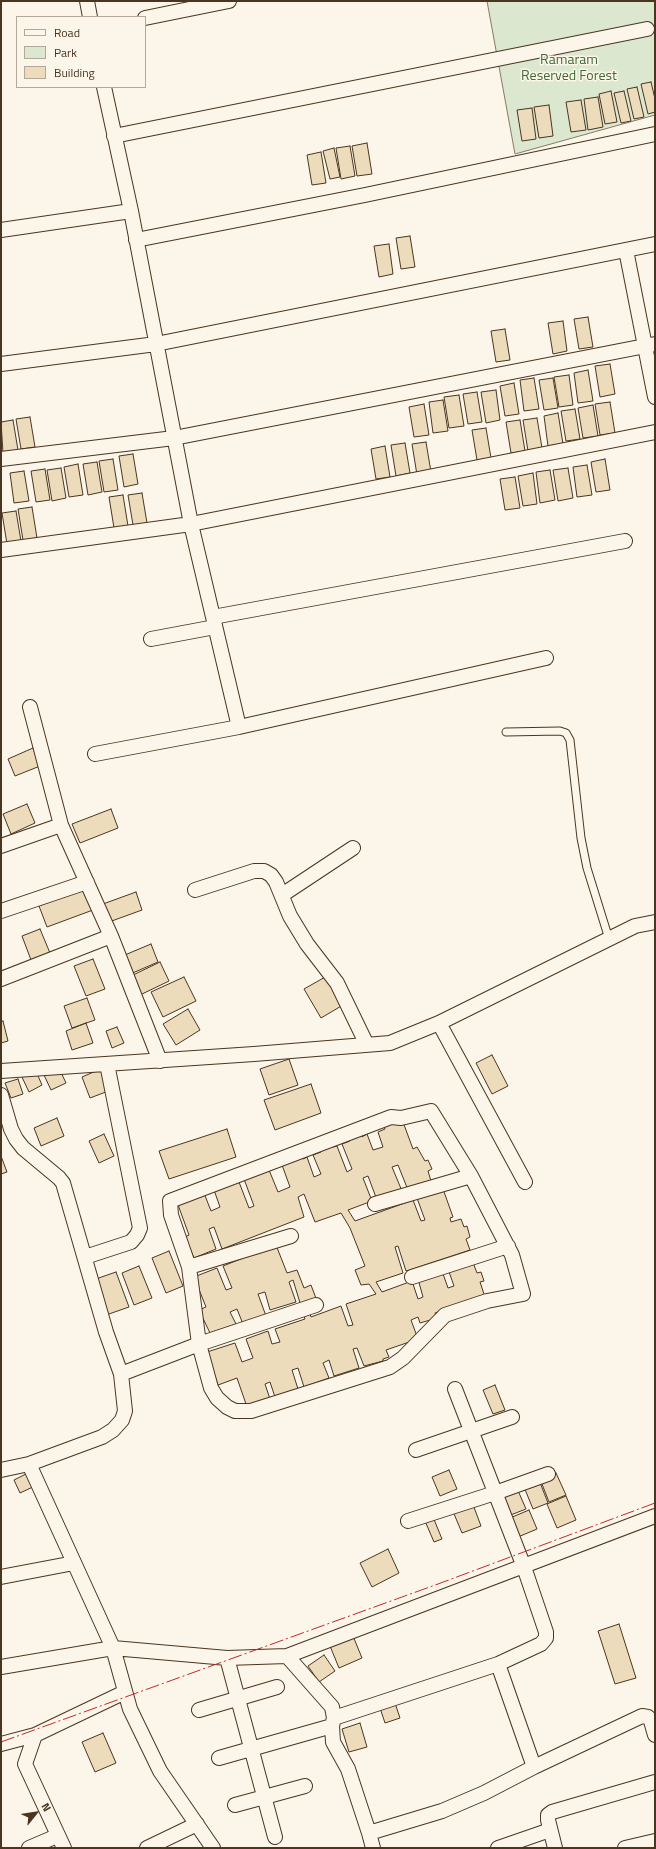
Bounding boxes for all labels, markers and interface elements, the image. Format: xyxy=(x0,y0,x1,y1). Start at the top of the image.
legend xyxy=(16,16,146,88)
text: Road xyxy=(54,23,80,42)
text: Park xyxy=(54,43,77,62)
park label: Ramaram Reserved Forest xyxy=(521,53,617,86)
text: Building xyxy=(54,63,95,82)
north arrow xyxy=(16,1793,56,1833)
text: N xyxy=(38,1800,55,1814)

